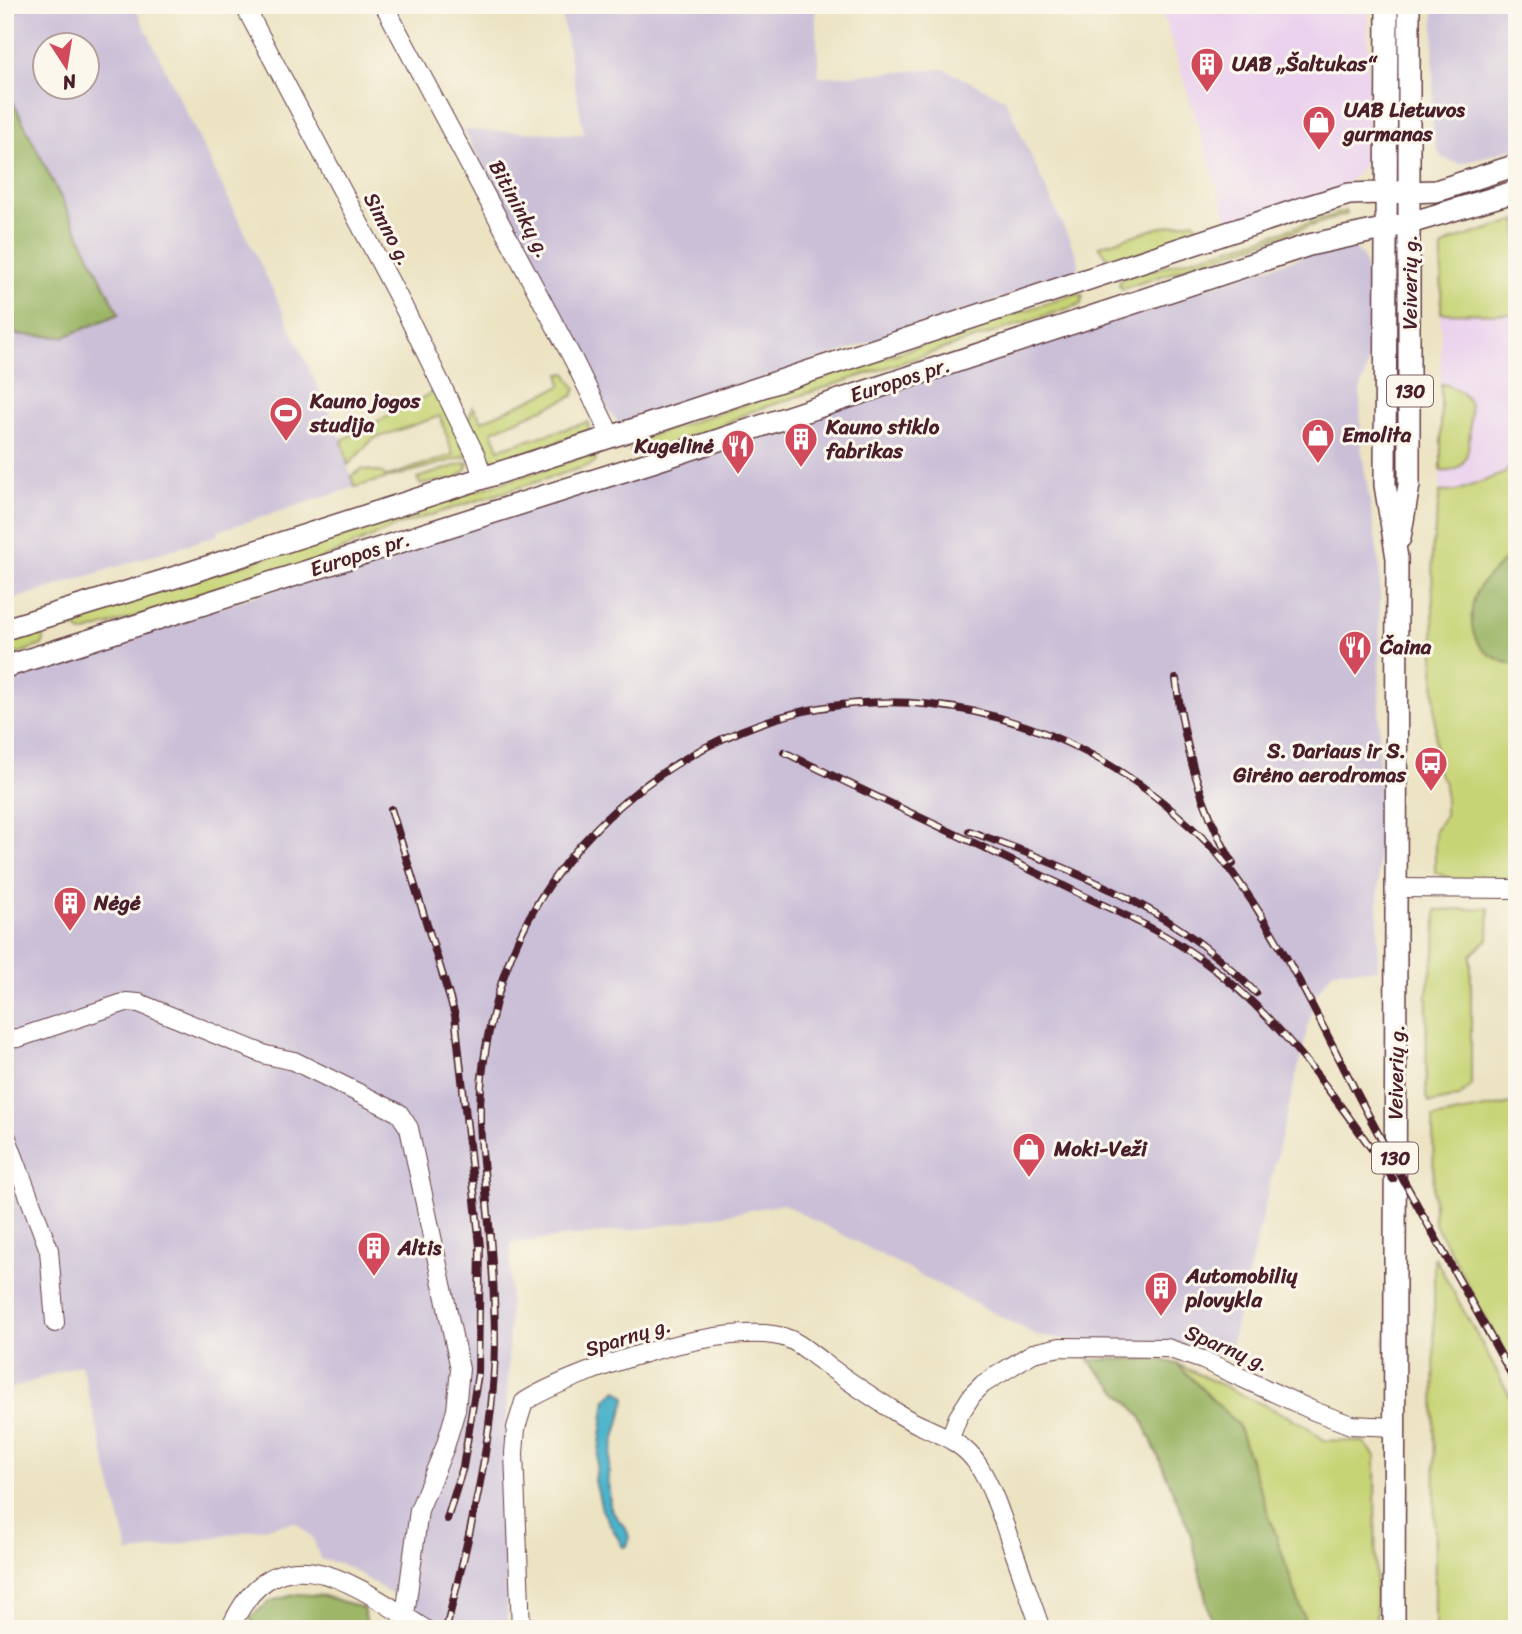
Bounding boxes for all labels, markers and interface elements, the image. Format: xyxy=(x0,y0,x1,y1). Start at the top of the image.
north arrow xyxy=(32,32,102,102)
building icon: UAB „Šaltukas“ xyxy=(1188,45,1226,94)
place label: UAB „Šaltukas“ xyxy=(1232,45,1378,83)
text: N xyxy=(59,64,80,100)
place label: UAB Lietuvos gurmanas xyxy=(1342,91,1465,153)
shop icon: UAB Lietuvos gurmanas xyxy=(1300,103,1338,152)
street label: Bitininkų g. xyxy=(478,153,562,265)
street label: Simno g. xyxy=(353,185,423,273)
street label: Veiverių g. xyxy=(1391,234,1429,330)
street label: Europos pr. xyxy=(845,346,955,414)
road number: 130 xyxy=(1387,376,1433,406)
place label: Kauno jogos studija xyxy=(309,382,422,444)
sports icon: Kauno jogos studija xyxy=(267,394,305,443)
place label: Kauno stiklo fabrikas xyxy=(825,408,940,470)
shop icon: Emolita xyxy=(1299,416,1337,465)
place label: Emolita xyxy=(1342,416,1412,454)
building icon: Kauno stiklo fabrikas xyxy=(782,420,820,469)
place label: Kugelinė xyxy=(634,427,714,465)
restaurant icon: Kugelinė xyxy=(719,427,757,476)
street label: Europos pr. xyxy=(305,520,415,588)
restaurant icon: Čaina xyxy=(1336,628,1374,677)
place label: Čaina xyxy=(1379,628,1432,666)
place label: S. Dariaus ir S. Girėno aerodromas xyxy=(1232,732,1407,794)
bus stop icon: S. Dariaus ir S. Girėno aerodromas xyxy=(1412,744,1450,793)
building icon: Nėgė xyxy=(51,884,89,933)
place label: Nėgė xyxy=(93,884,141,922)
street label: Veiverių g. xyxy=(1376,1024,1416,1120)
shop icon: Moki-Veži xyxy=(1010,1130,1048,1179)
place label: Moki-Veži xyxy=(1053,1130,1148,1168)
road number: 130 xyxy=(1372,1142,1418,1174)
building icon: Altis xyxy=(355,1229,393,1278)
place label: Altis xyxy=(397,1229,442,1267)
place label: Automobilių plovykla xyxy=(1184,1257,1298,1319)
building icon: Automobilių plovykla xyxy=(1142,1269,1180,1318)
street label: Sparnų g. xyxy=(580,1306,676,1368)
street label: Sparnų g. xyxy=(1179,1313,1275,1383)

